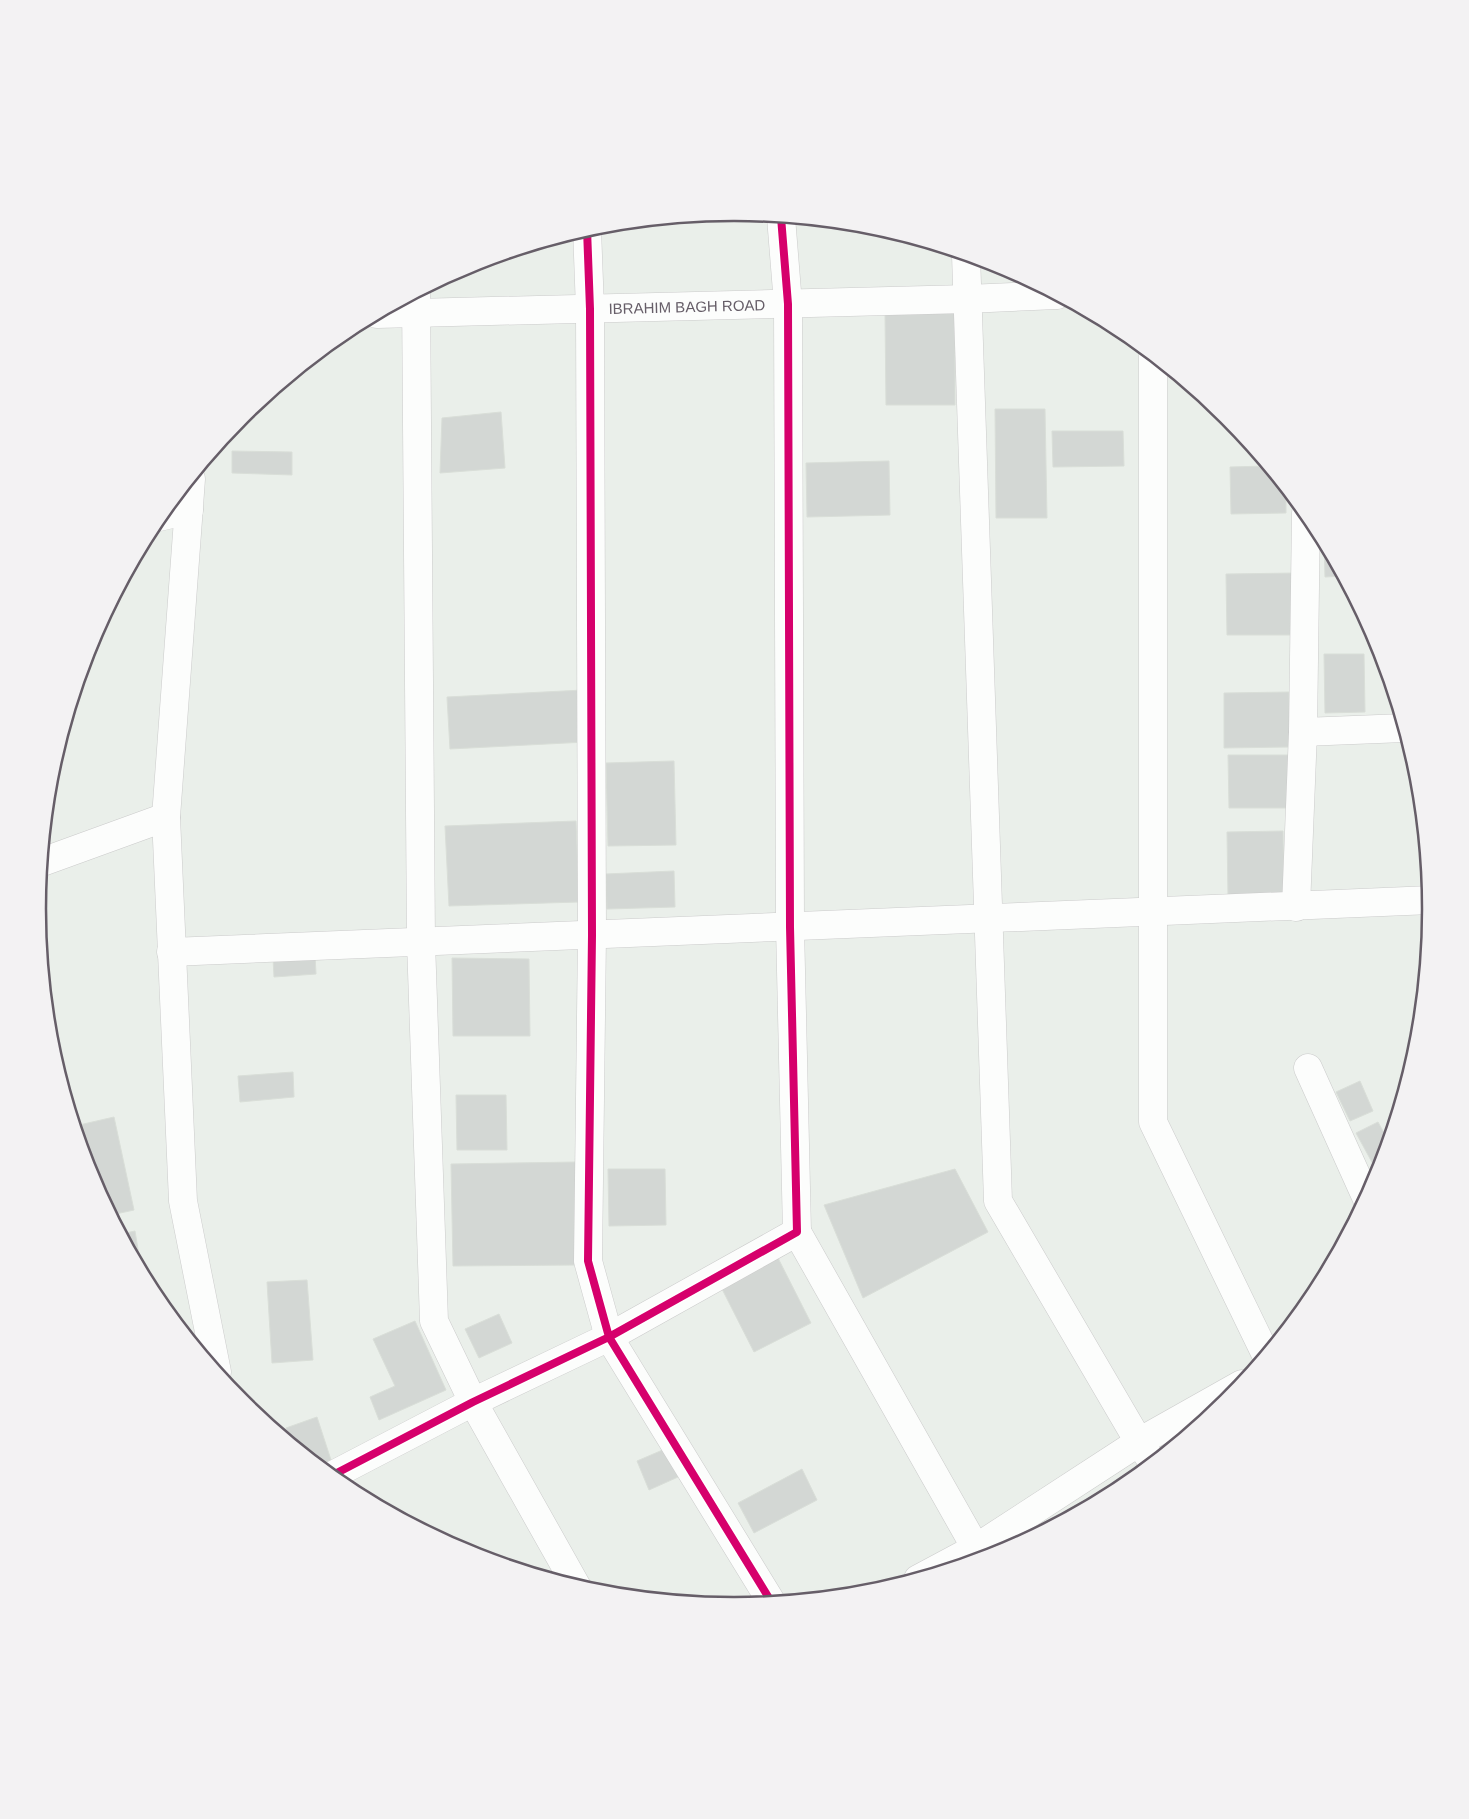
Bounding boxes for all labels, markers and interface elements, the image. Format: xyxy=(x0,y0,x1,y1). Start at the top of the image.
street label: IBRAHIM BAGH ROAD xyxy=(608,296,766,317)

